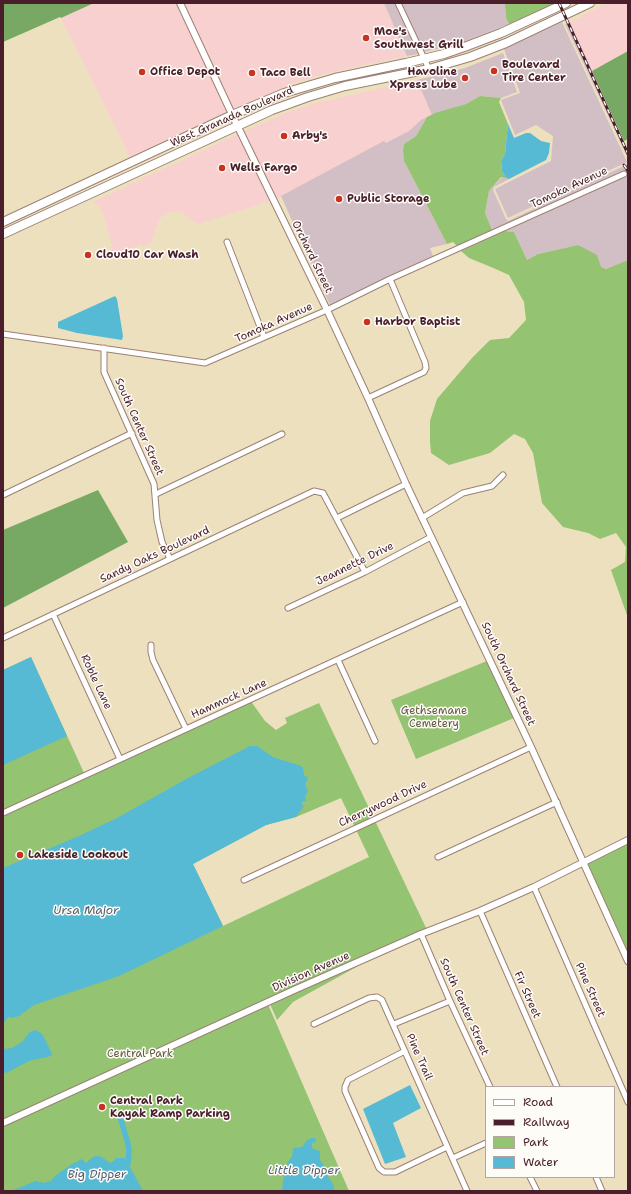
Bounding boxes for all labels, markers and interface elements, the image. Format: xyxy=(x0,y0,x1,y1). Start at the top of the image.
place label: Moe's Southwest Grill xyxy=(374,25,464,51)
marker: Moe's Southwest Grill xyxy=(361,33,371,43)
place label: Boulevard Tire Center xyxy=(502,58,566,84)
place label: Office Depot xyxy=(150,65,220,79)
place label: Havoline Xpress Lube xyxy=(390,65,457,91)
place label: Taco Bell xyxy=(260,66,311,80)
marker: Boulevard Tire Center xyxy=(489,66,499,76)
marker: Office Depot xyxy=(137,67,147,77)
marker: Taco Bell xyxy=(247,68,257,78)
marker: Havoline Xpress Lube xyxy=(460,73,470,83)
street label: West Granada Boulevard xyxy=(168,84,296,150)
place label: Arby's xyxy=(292,129,328,143)
marker: Arby's xyxy=(279,131,289,141)
place label: Wells Fargo xyxy=(230,161,297,175)
marker: Wells Fargo xyxy=(217,163,227,173)
street label: Tomoka Avenue xyxy=(528,164,610,212)
place label: Public Storage xyxy=(347,192,430,206)
marker: Public Storage xyxy=(334,194,344,204)
street label: Orchard Street xyxy=(289,219,335,295)
place label: Cloud10 Car Wash xyxy=(96,248,199,262)
marker: Cloud10 Car Wash xyxy=(83,250,93,260)
street label: Tomoka Avenue xyxy=(233,300,315,346)
place label: Harbor Baptist xyxy=(375,315,460,329)
marker: Harbor Baptist xyxy=(362,317,372,327)
street label: South Center Street xyxy=(112,376,166,478)
street label: Sandy Oaks Boulevard xyxy=(98,524,212,586)
street label: Jeannette Drive xyxy=(314,539,396,589)
street label: South Orchard Street xyxy=(478,620,538,728)
street label: Roble Lane xyxy=(78,652,114,712)
street label: Hammock Lane xyxy=(189,676,269,722)
park label: Gethsemane Cemetery xyxy=(401,704,467,730)
street label: Cherrywood Drive xyxy=(337,778,429,830)
place label: Lakeside Lookout xyxy=(28,848,128,862)
marker: Lakeside Lookout xyxy=(15,850,25,860)
water label: Ursa Major xyxy=(53,904,119,918)
street label: Division Avenue xyxy=(270,949,352,995)
street label: South Center Street xyxy=(437,956,491,1058)
street label: Pine Street xyxy=(572,961,608,1019)
street label: Fir Street xyxy=(511,969,543,1021)
street label: Pine Trail xyxy=(403,1032,435,1082)
park label: Central Park xyxy=(107,1047,173,1061)
legend xyxy=(485,1086,615,1178)
place label: Central Park Kayak Ramp Parking xyxy=(110,1094,230,1120)
text: Road xyxy=(523,1094,553,1110)
marker: Central Park Kayak Ramp Parking xyxy=(97,1102,107,1112)
text: Railway xyxy=(523,1114,570,1130)
text: Park xyxy=(523,1134,549,1150)
text: Water xyxy=(523,1154,558,1170)
water label: Little Dipper xyxy=(268,1164,340,1178)
water label: Big Dipper xyxy=(67,1168,127,1182)

